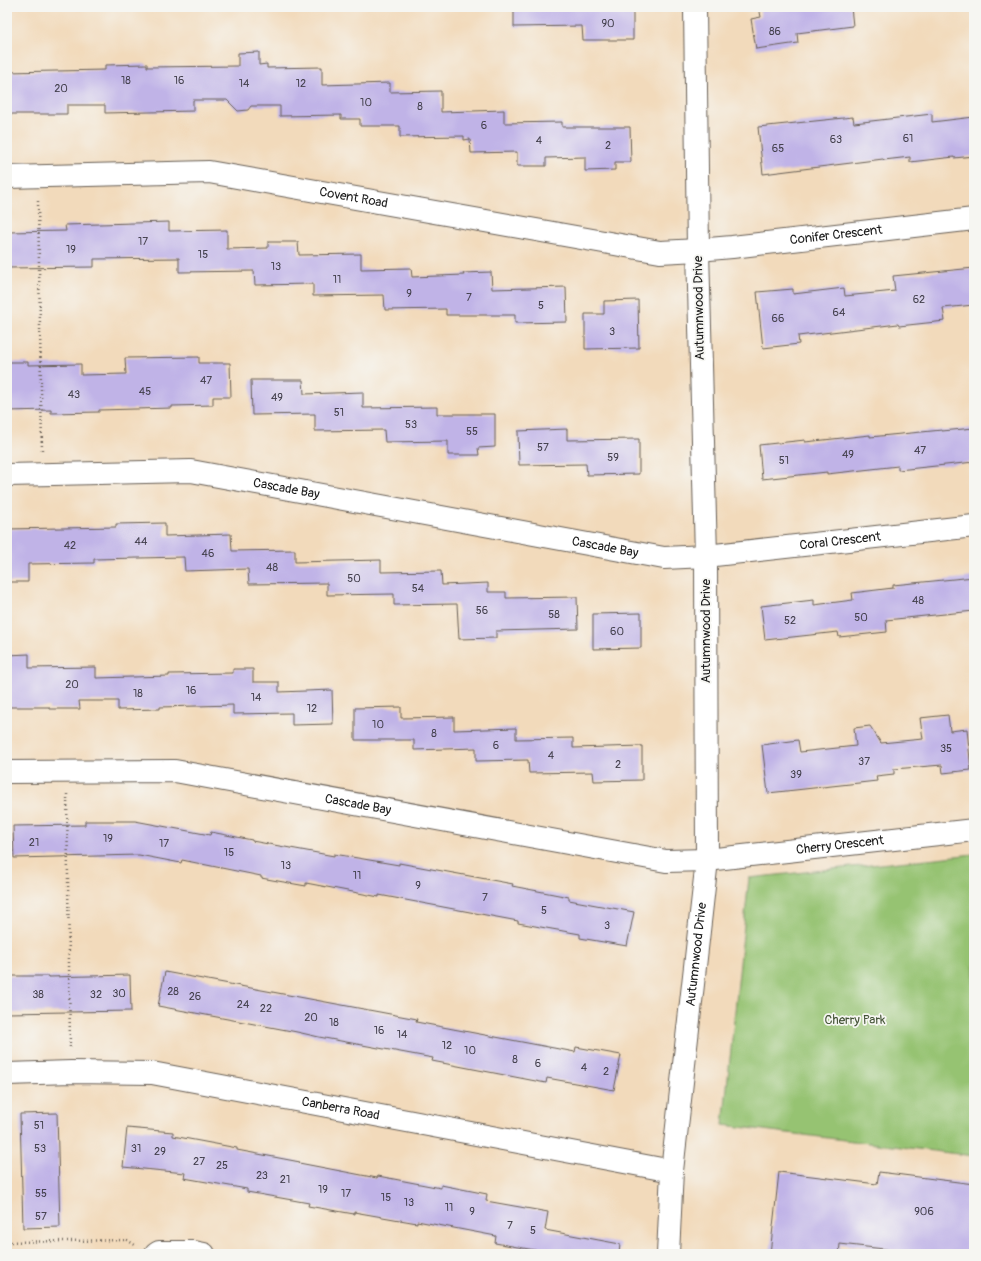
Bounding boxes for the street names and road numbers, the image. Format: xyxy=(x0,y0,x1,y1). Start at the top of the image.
street label: Covent Road xyxy=(318,184,389,212)
street label: Conifer Crescent xyxy=(789,222,884,248)
street label: Autumnwood Drive xyxy=(690,255,708,360)
street label: Cascade Bay xyxy=(252,475,321,503)
street label: Coral Crescent xyxy=(799,528,882,553)
street label: Cascade Bay xyxy=(570,533,640,561)
street label: Autumnwood Drive xyxy=(698,578,714,683)
street label: Cascade Bay xyxy=(323,791,393,819)
street label: Cherry Crescent xyxy=(795,832,885,858)
street label: Autumnwood Drive xyxy=(683,901,710,1007)
street label: Canberra Road xyxy=(300,1093,381,1124)

